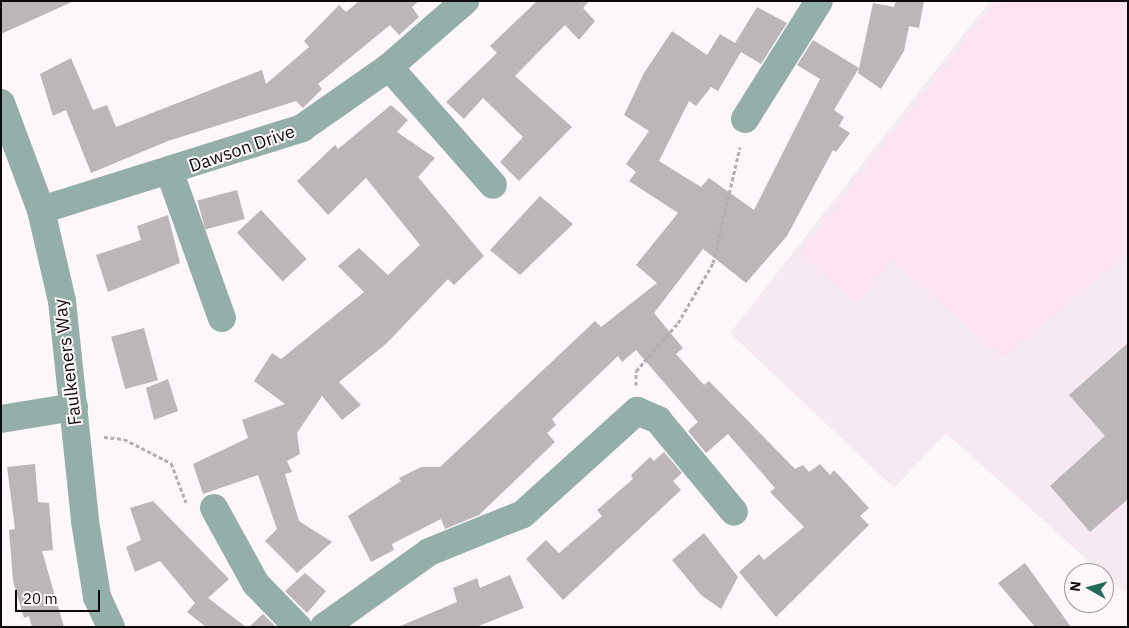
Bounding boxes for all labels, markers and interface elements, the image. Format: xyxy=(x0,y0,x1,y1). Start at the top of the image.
street label: Dawson Drive xyxy=(186,121,298,177)
street label: Faulkeners Way xyxy=(50,298,86,426)
north arrow xyxy=(1064,563,1114,613)
scale bar xyxy=(18,580,102,612)
text: N xyxy=(1066,580,1085,592)
text: 20 m xyxy=(23,589,58,608)

